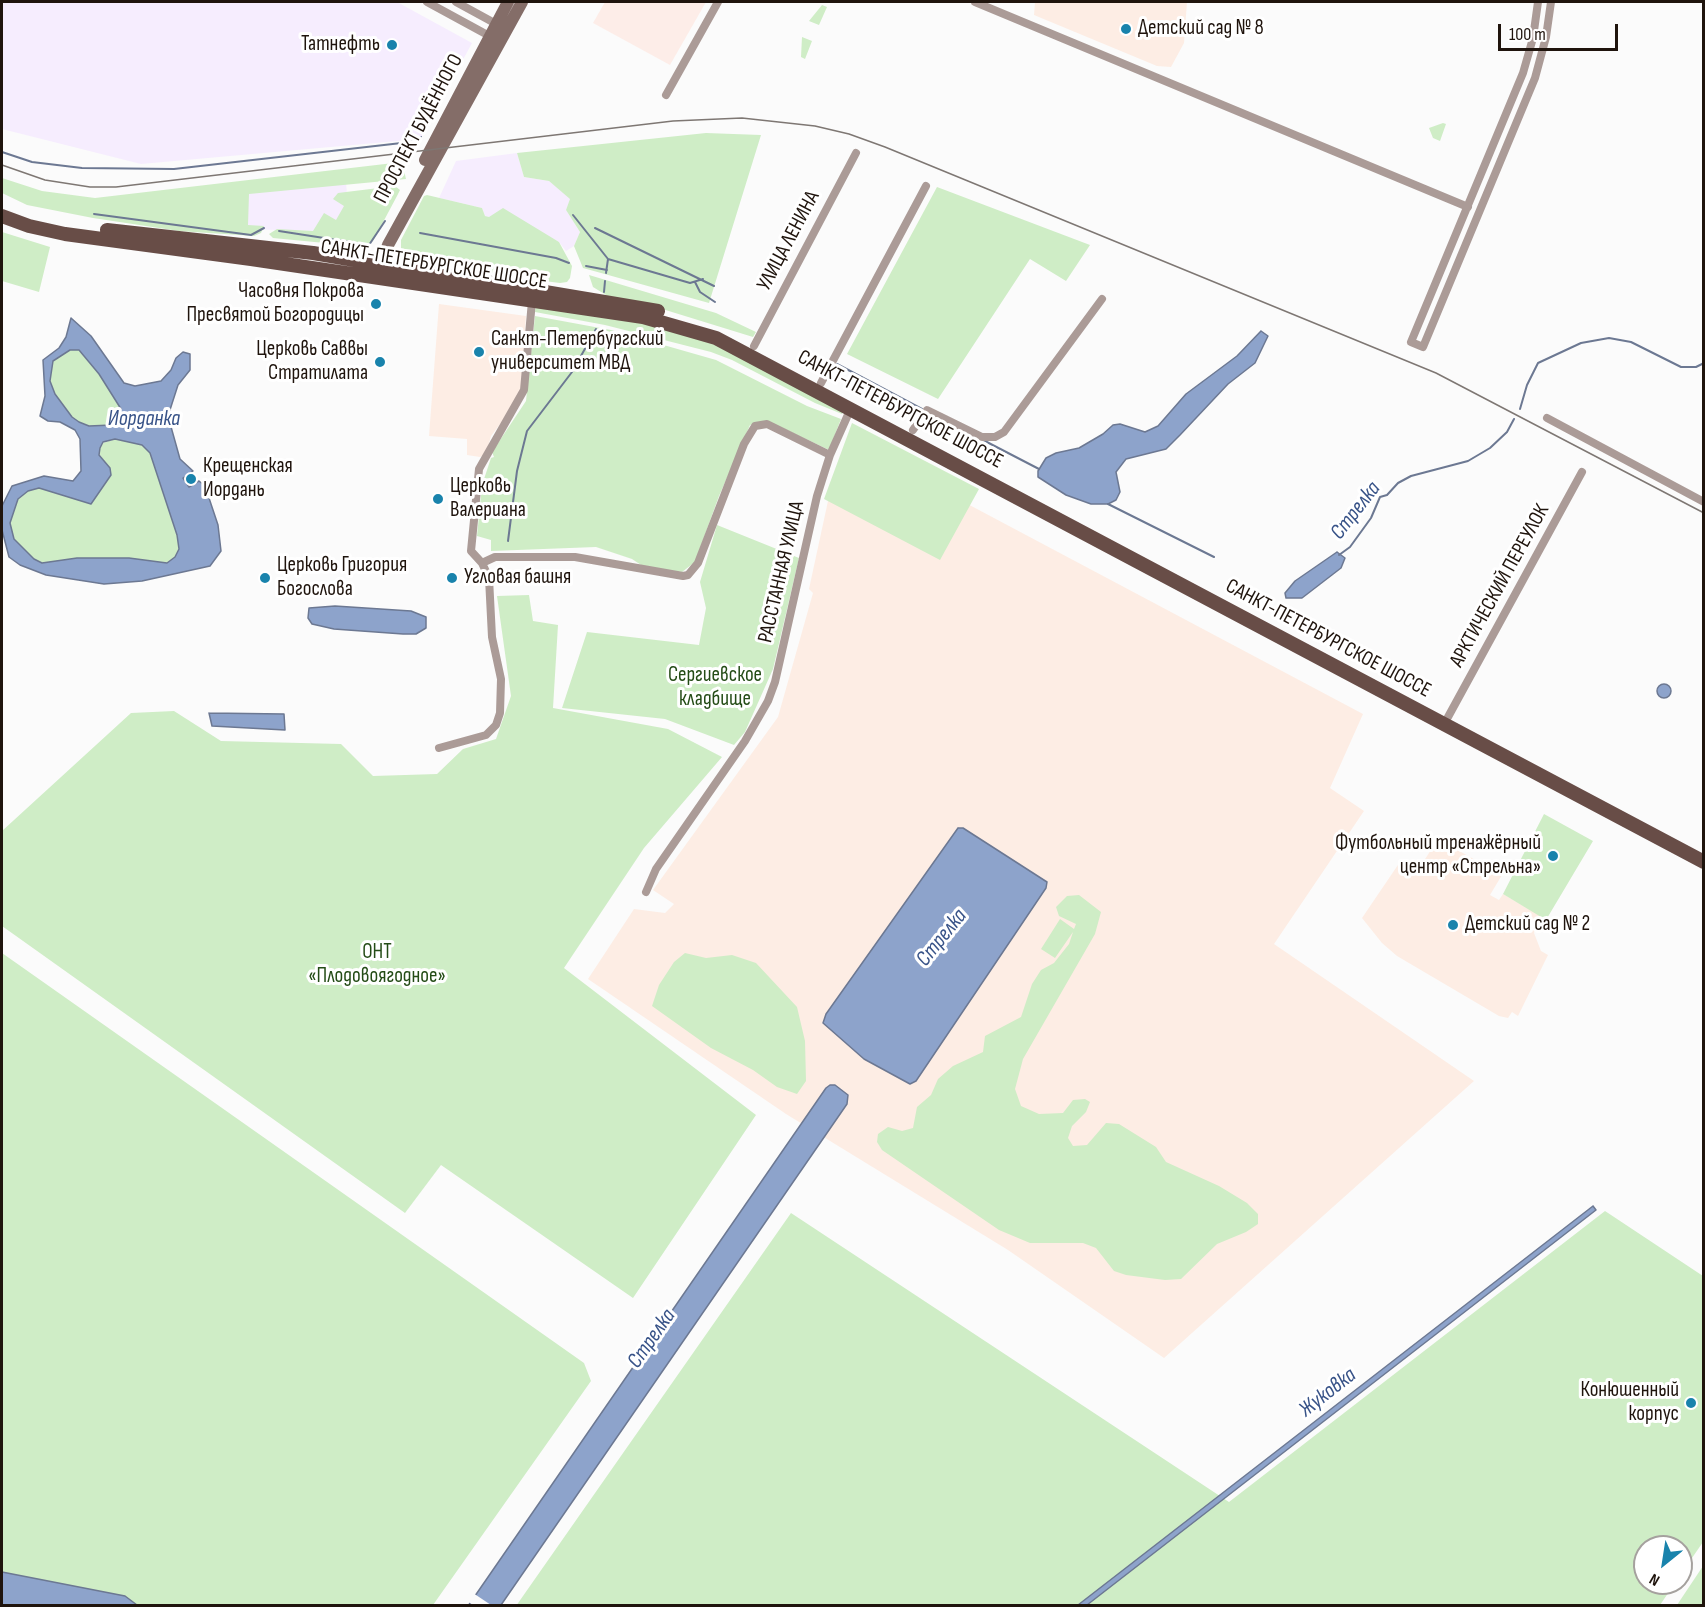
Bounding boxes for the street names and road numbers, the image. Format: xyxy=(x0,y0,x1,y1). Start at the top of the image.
street label: ПРОСПЕКТ БУДЁННОГО xyxy=(369,50,469,208)
street label: УЛИЦА ЛЕНИНА xyxy=(752,187,826,295)
street label: САНКТ-ПЕТЕРБУРГСКОЕ ШОССЕ xyxy=(319,235,549,295)
street label: САНКТ-ПЕТЕРБУРГСКОЕ ШОССЕ xyxy=(793,345,1007,475)
street label: РАССТАННАЯ УЛИЦА xyxy=(753,499,811,645)
street label: АРКТИЧЕСКИЙ ПЕРЕУЛОК xyxy=(1445,500,1555,672)
street label: САНКТ-ПЕТЕРБУРГСКОЕ ШОССЕ xyxy=(1221,574,1435,704)

